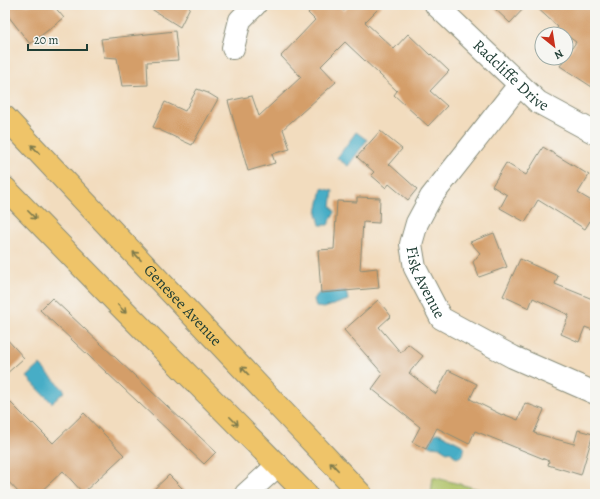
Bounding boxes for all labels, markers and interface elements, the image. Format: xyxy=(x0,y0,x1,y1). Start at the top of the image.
scale bar xyxy=(28,26,87,52)
north arrow xyxy=(534,26,574,66)
text: 20 m xyxy=(34,32,58,48)
street label: Radcliffe Drive xyxy=(468,35,553,117)
text: N xyxy=(552,46,566,63)
one-way arrow xyxy=(30,144,40,154)
one-way arrow xyxy=(28,210,37,220)
street label: Fisk Avenue xyxy=(401,245,450,322)
one-way arrow xyxy=(132,251,141,261)
street label: Genesee Avenue xyxy=(139,260,227,351)
one-way arrow xyxy=(118,304,127,314)
one-way arrow xyxy=(240,366,249,376)
one-way arrow xyxy=(229,416,239,426)
one-way arrow xyxy=(329,461,339,471)

